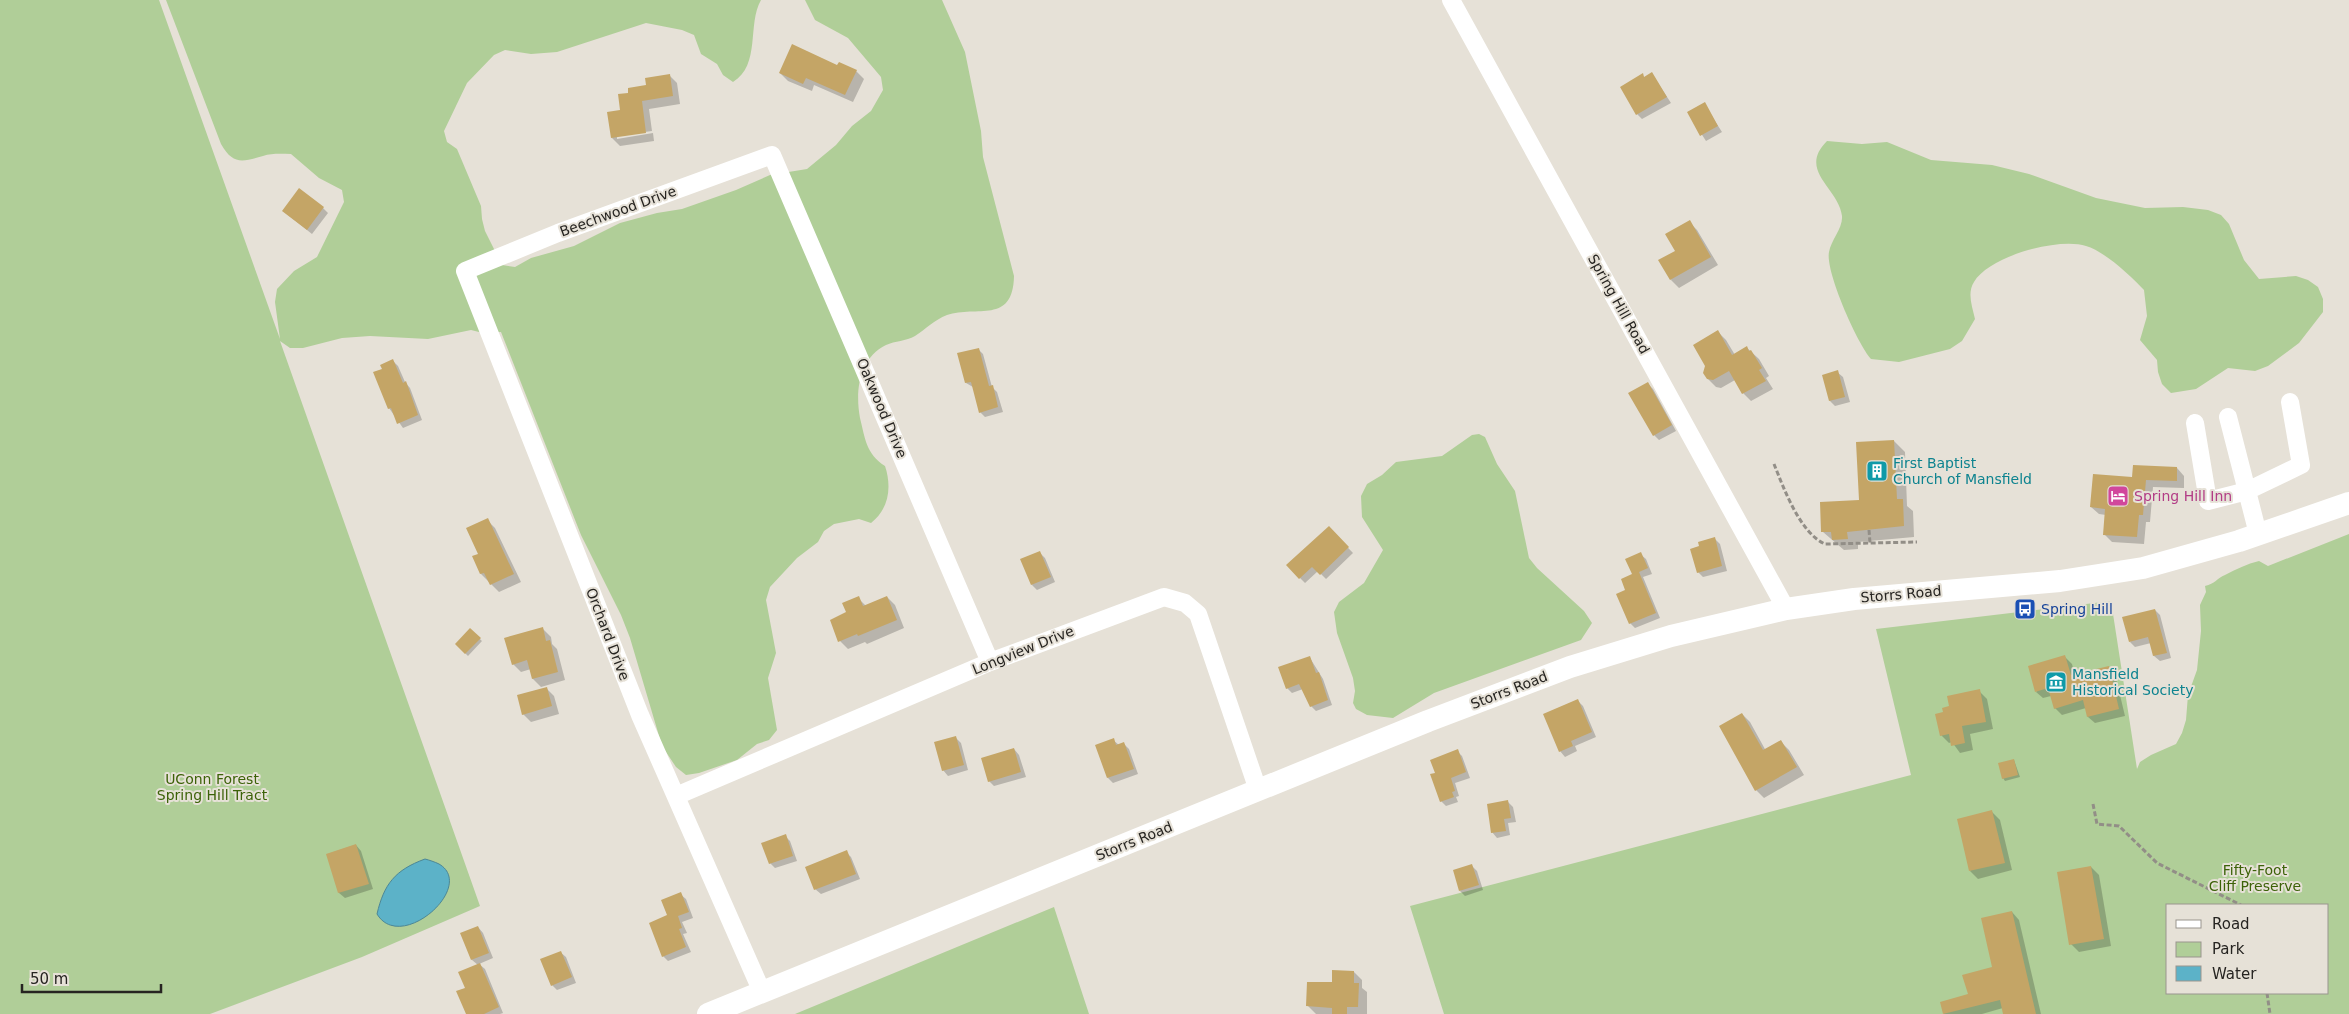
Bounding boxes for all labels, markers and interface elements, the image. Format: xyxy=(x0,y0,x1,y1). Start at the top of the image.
street label: Beechwood Drive xyxy=(558,183,678,239)
street label: Spring Hill Road xyxy=(1585,251,1653,357)
street label: Oakwood Drive xyxy=(854,356,910,460)
place label: First Baptist Church of Mansfield xyxy=(1893,455,2032,487)
building icon: First Baptist Church of Mansfield xyxy=(1865,459,1889,483)
hotel icon: Spring Hill Inn xyxy=(2106,484,2130,508)
place label: Spring Hill Inn xyxy=(2134,488,2232,504)
street label: Storrs Road xyxy=(1860,582,1942,606)
street label: Orchard Drive xyxy=(583,585,633,683)
bus stop icon: Spring Hill xyxy=(2013,597,2037,621)
place label: Spring Hill xyxy=(2041,601,2113,617)
street label: Longview Drive xyxy=(970,622,1076,678)
place label: Mansfield Historical Society xyxy=(2072,666,2193,698)
street label: Storrs Road xyxy=(1468,668,1550,712)
museum icon: Mansfield Historical Society xyxy=(2044,670,2068,694)
park label: UConn Forest Spring Hill Tract xyxy=(157,771,268,803)
street label: Storrs Road xyxy=(1093,818,1175,864)
park label: Fifty-Foot Cliff Preserve xyxy=(2209,862,2301,894)
legend xyxy=(2166,904,2329,994)
text: Road xyxy=(2212,915,2250,933)
text: Park xyxy=(2212,940,2245,958)
scale bar xyxy=(22,962,161,994)
text: Water xyxy=(2212,965,2257,983)
text: 50 m xyxy=(30,970,68,988)

